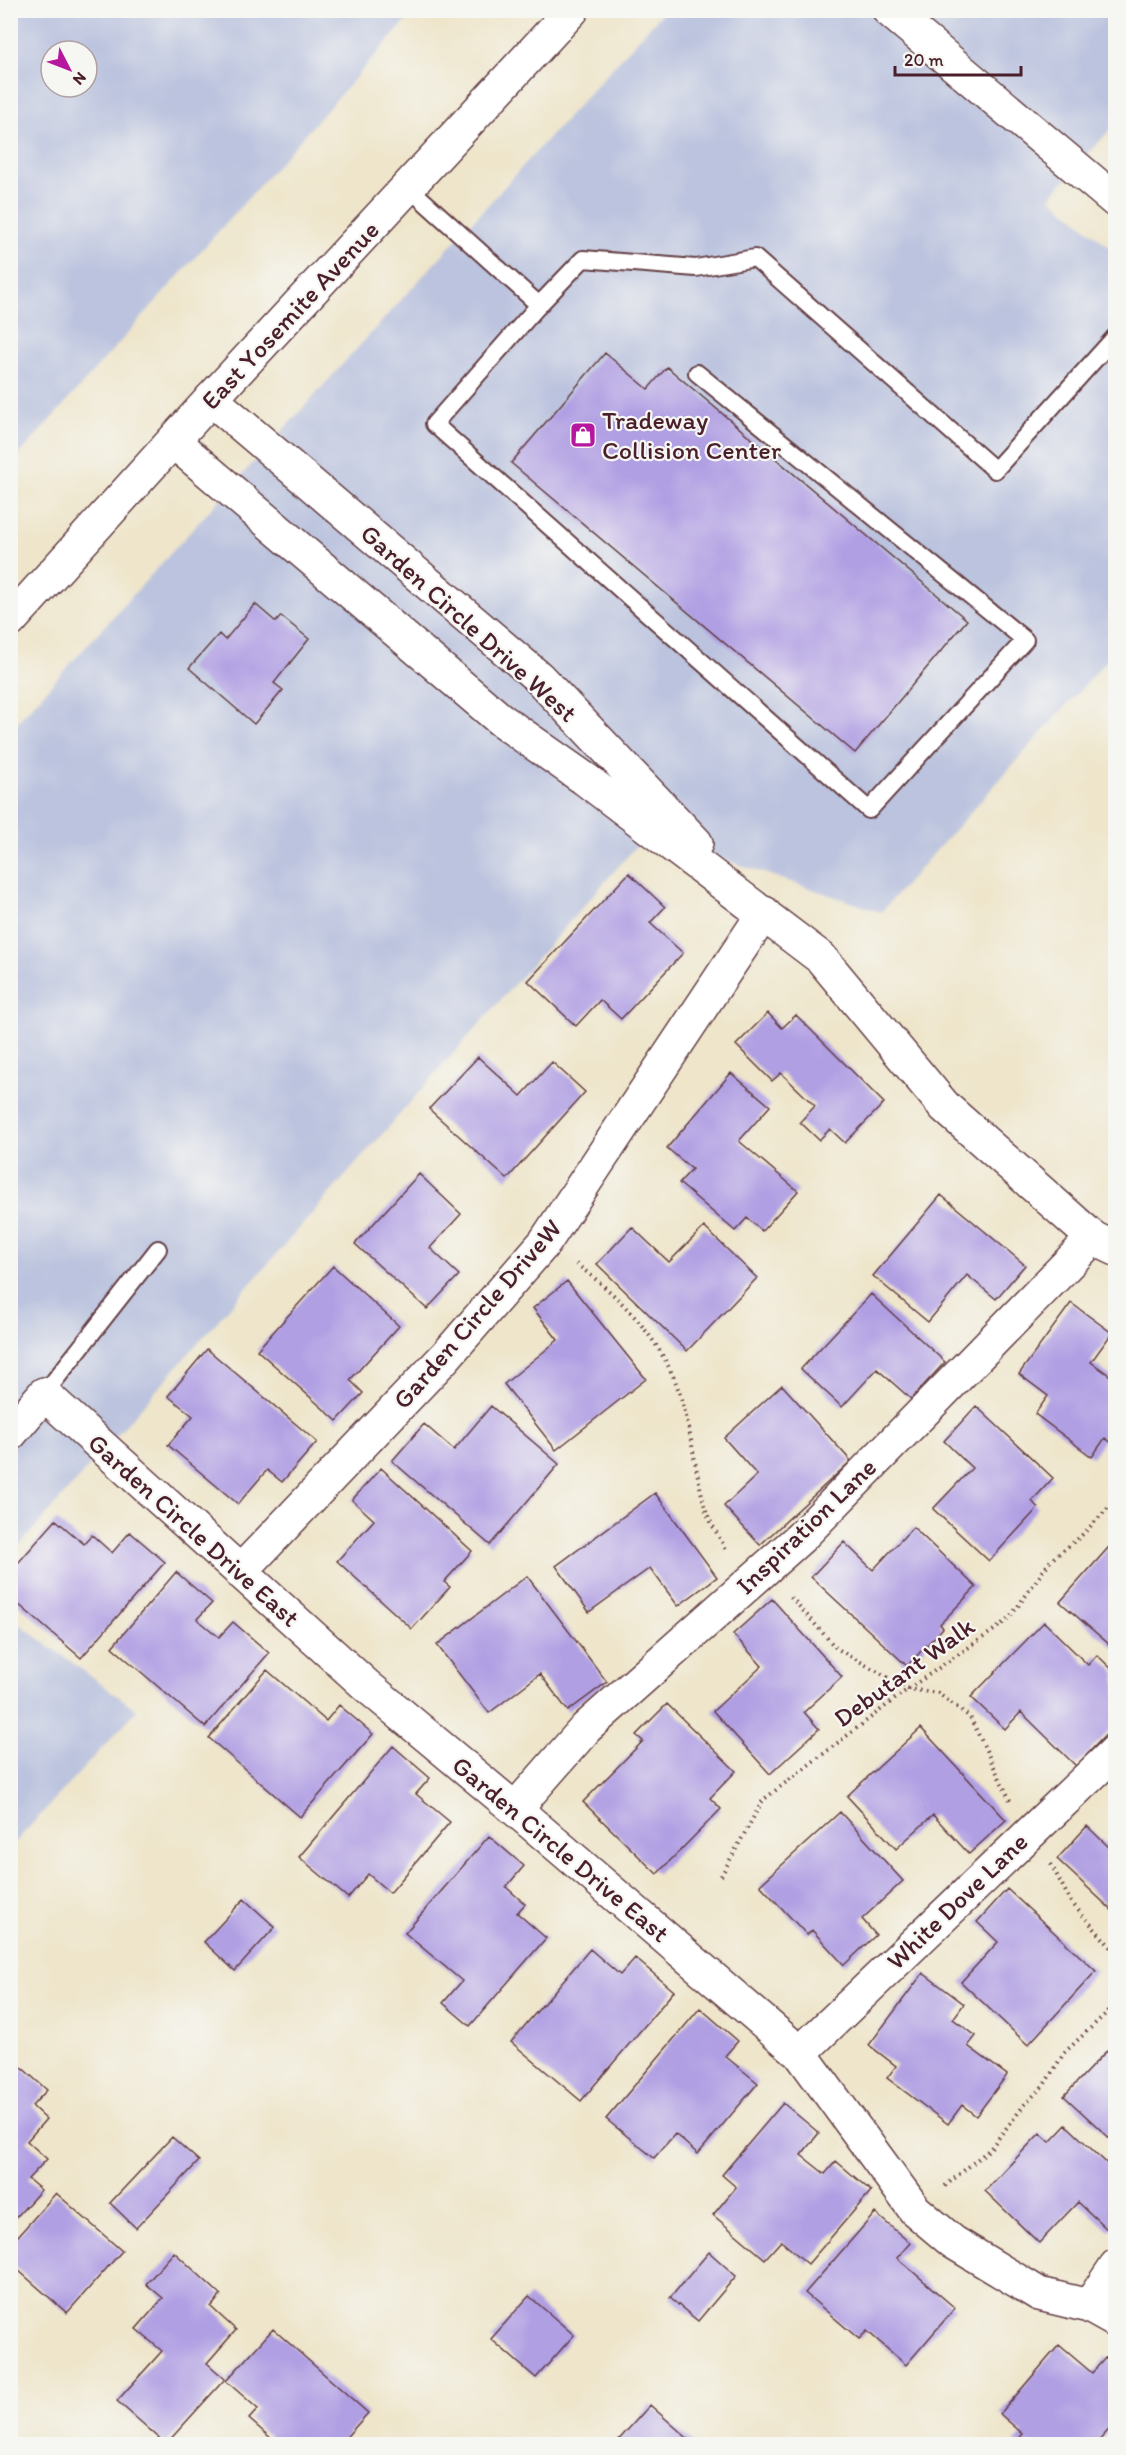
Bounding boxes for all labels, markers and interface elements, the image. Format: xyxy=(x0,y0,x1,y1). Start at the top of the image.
north arrow xyxy=(39,39,99,99)
scale bar xyxy=(895,39,1021,77)
text: 20 m xyxy=(904,49,944,71)
text: N xyxy=(69,68,90,89)
street label: East Yosemite Avenue xyxy=(194,214,386,416)
place label: Tradeway Collision Center xyxy=(602,404,782,466)
shop icon: Tradeway Collision Center xyxy=(568,420,598,450)
street label: Garden Circle Drive West xyxy=(354,517,584,729)
street label: Garden Circle DriveW xyxy=(386,1213,568,1415)
street label: Garden Circle Drive East xyxy=(82,1427,307,1634)
street label: Inspiration Lane xyxy=(729,1451,883,1601)
street label: Debutant Walk xyxy=(827,1610,981,1734)
street label: Garden Circle Drive East xyxy=(446,1749,676,1949)
street label: White Dove Lane xyxy=(880,1826,1034,1976)

